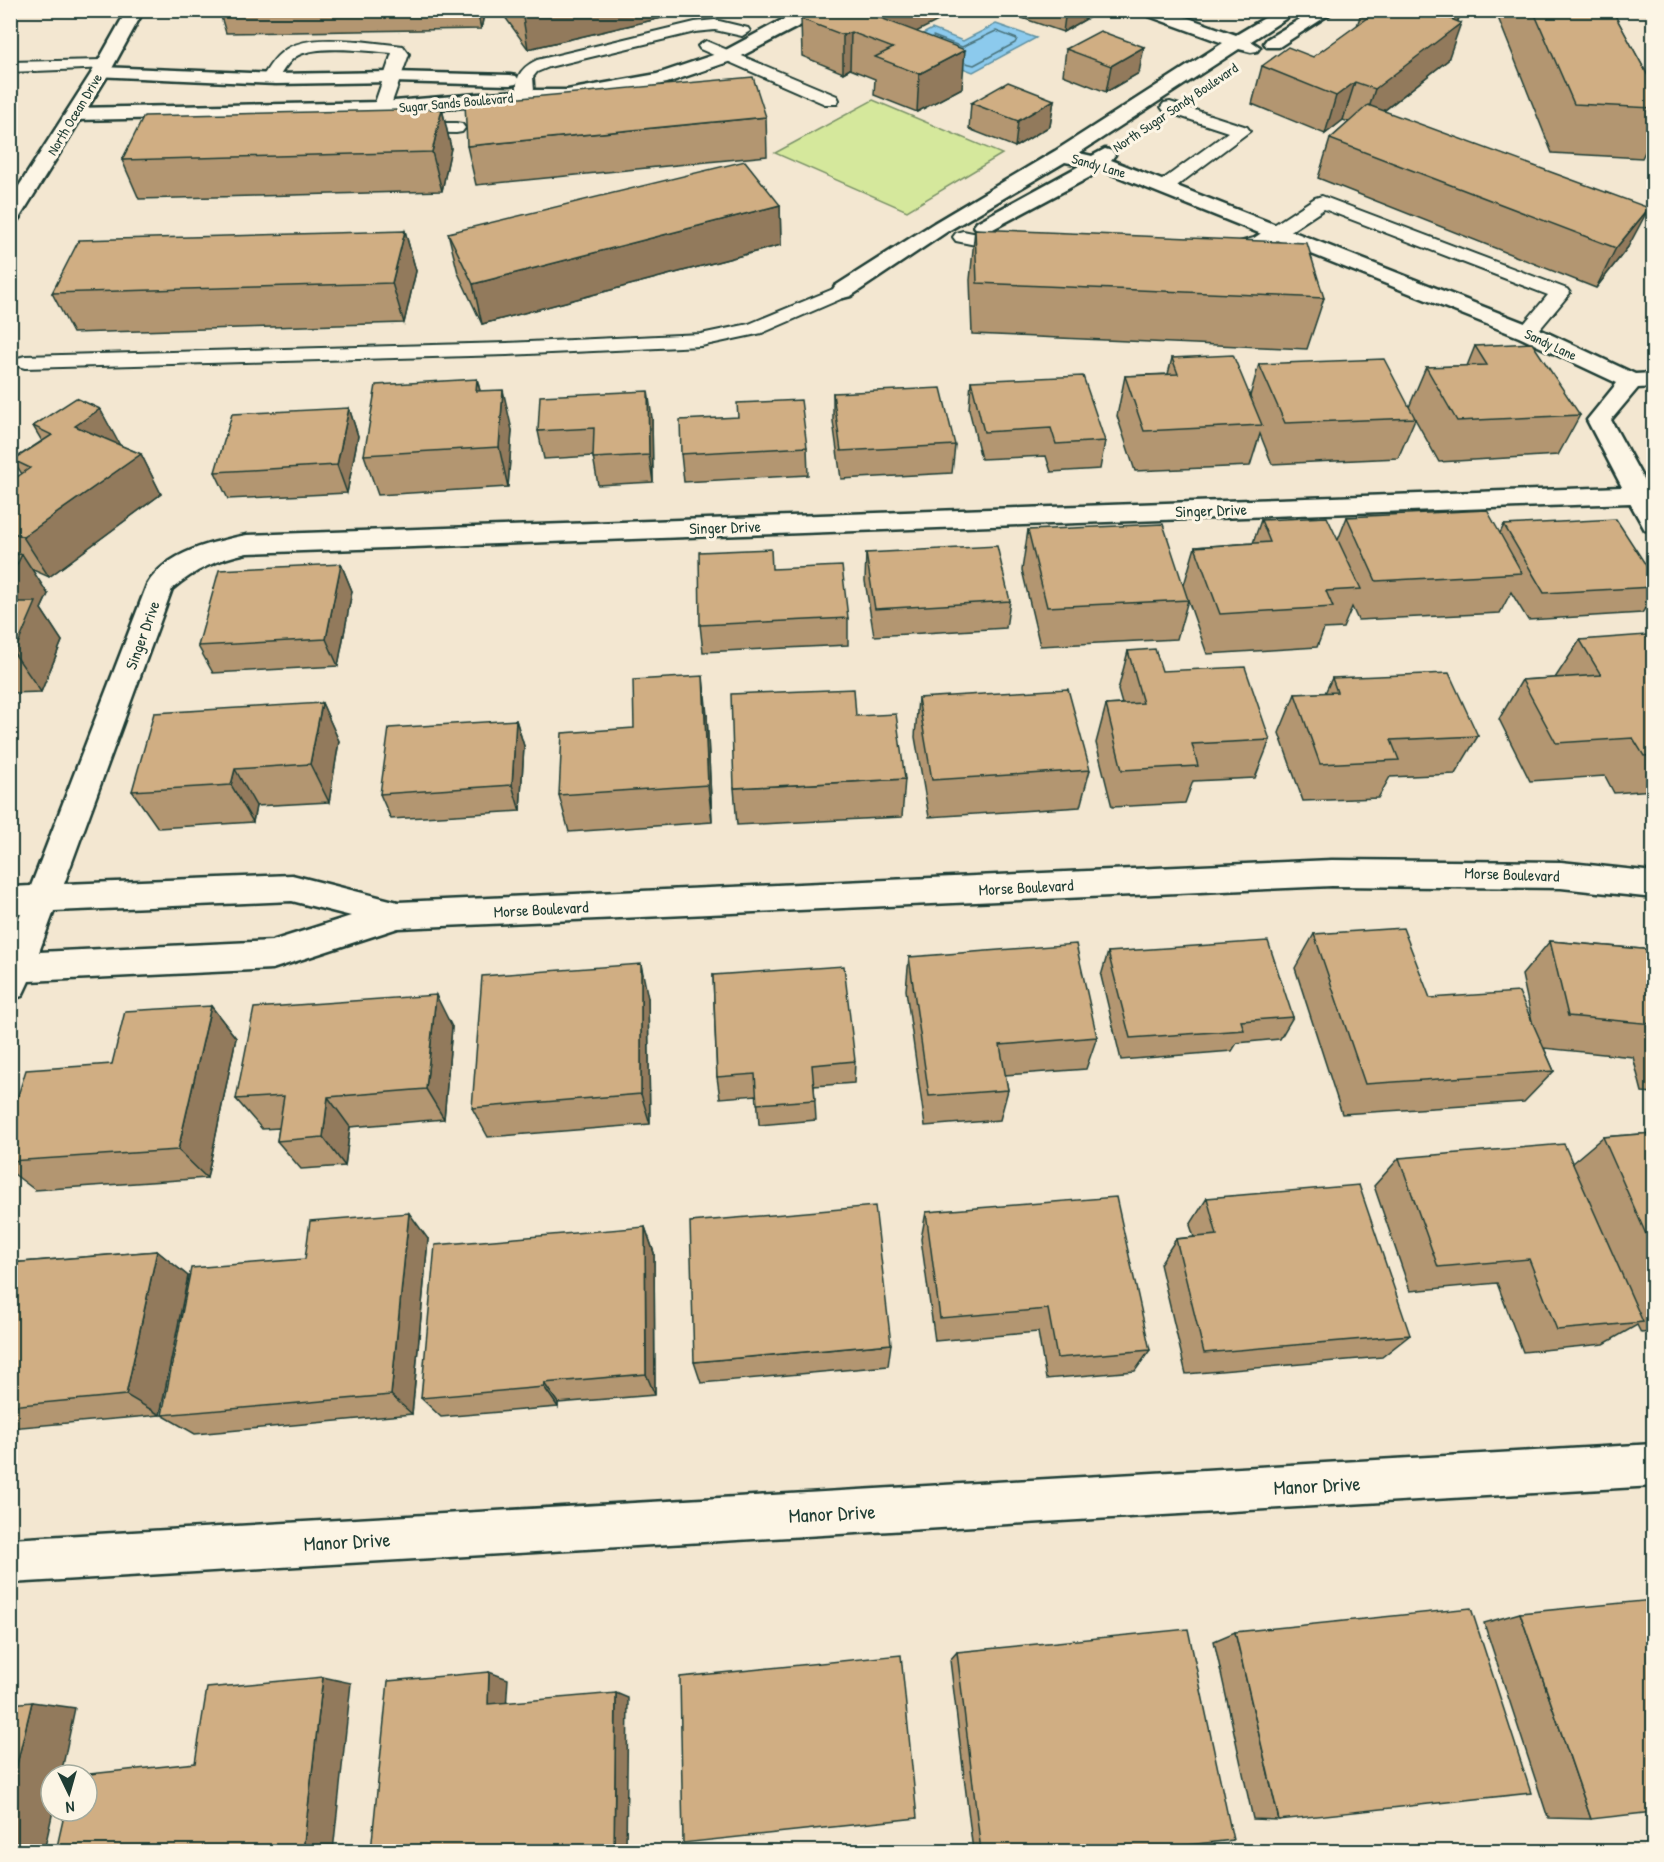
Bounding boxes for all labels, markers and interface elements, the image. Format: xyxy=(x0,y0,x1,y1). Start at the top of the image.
street label: North Sugar Sandy Boulevard xyxy=(1109,58,1242,157)
street label: North Ocean Drive xyxy=(42,69,106,159)
street label: Sugar Sands Boulevard xyxy=(398,88,514,117)
street label: Sandy Lane xyxy=(1069,148,1129,183)
street label: Sandy Lane xyxy=(1521,324,1581,365)
street label: Singer Drive xyxy=(1175,498,1248,522)
street label: Singer Drive xyxy=(689,515,762,539)
street label: Singer Drive xyxy=(119,597,165,672)
street label: Morse Boulevard xyxy=(1464,861,1560,887)
street label: Morse Boulevard xyxy=(978,874,1074,900)
street label: Morse Boulevard xyxy=(493,896,589,922)
street label: Manor Drive xyxy=(1273,1469,1361,1501)
street label: Manor Drive xyxy=(788,1497,876,1529)
street label: Manor Drive xyxy=(303,1525,391,1557)
north arrow xyxy=(39,1763,99,1823)
text: N xyxy=(65,1797,76,1819)

